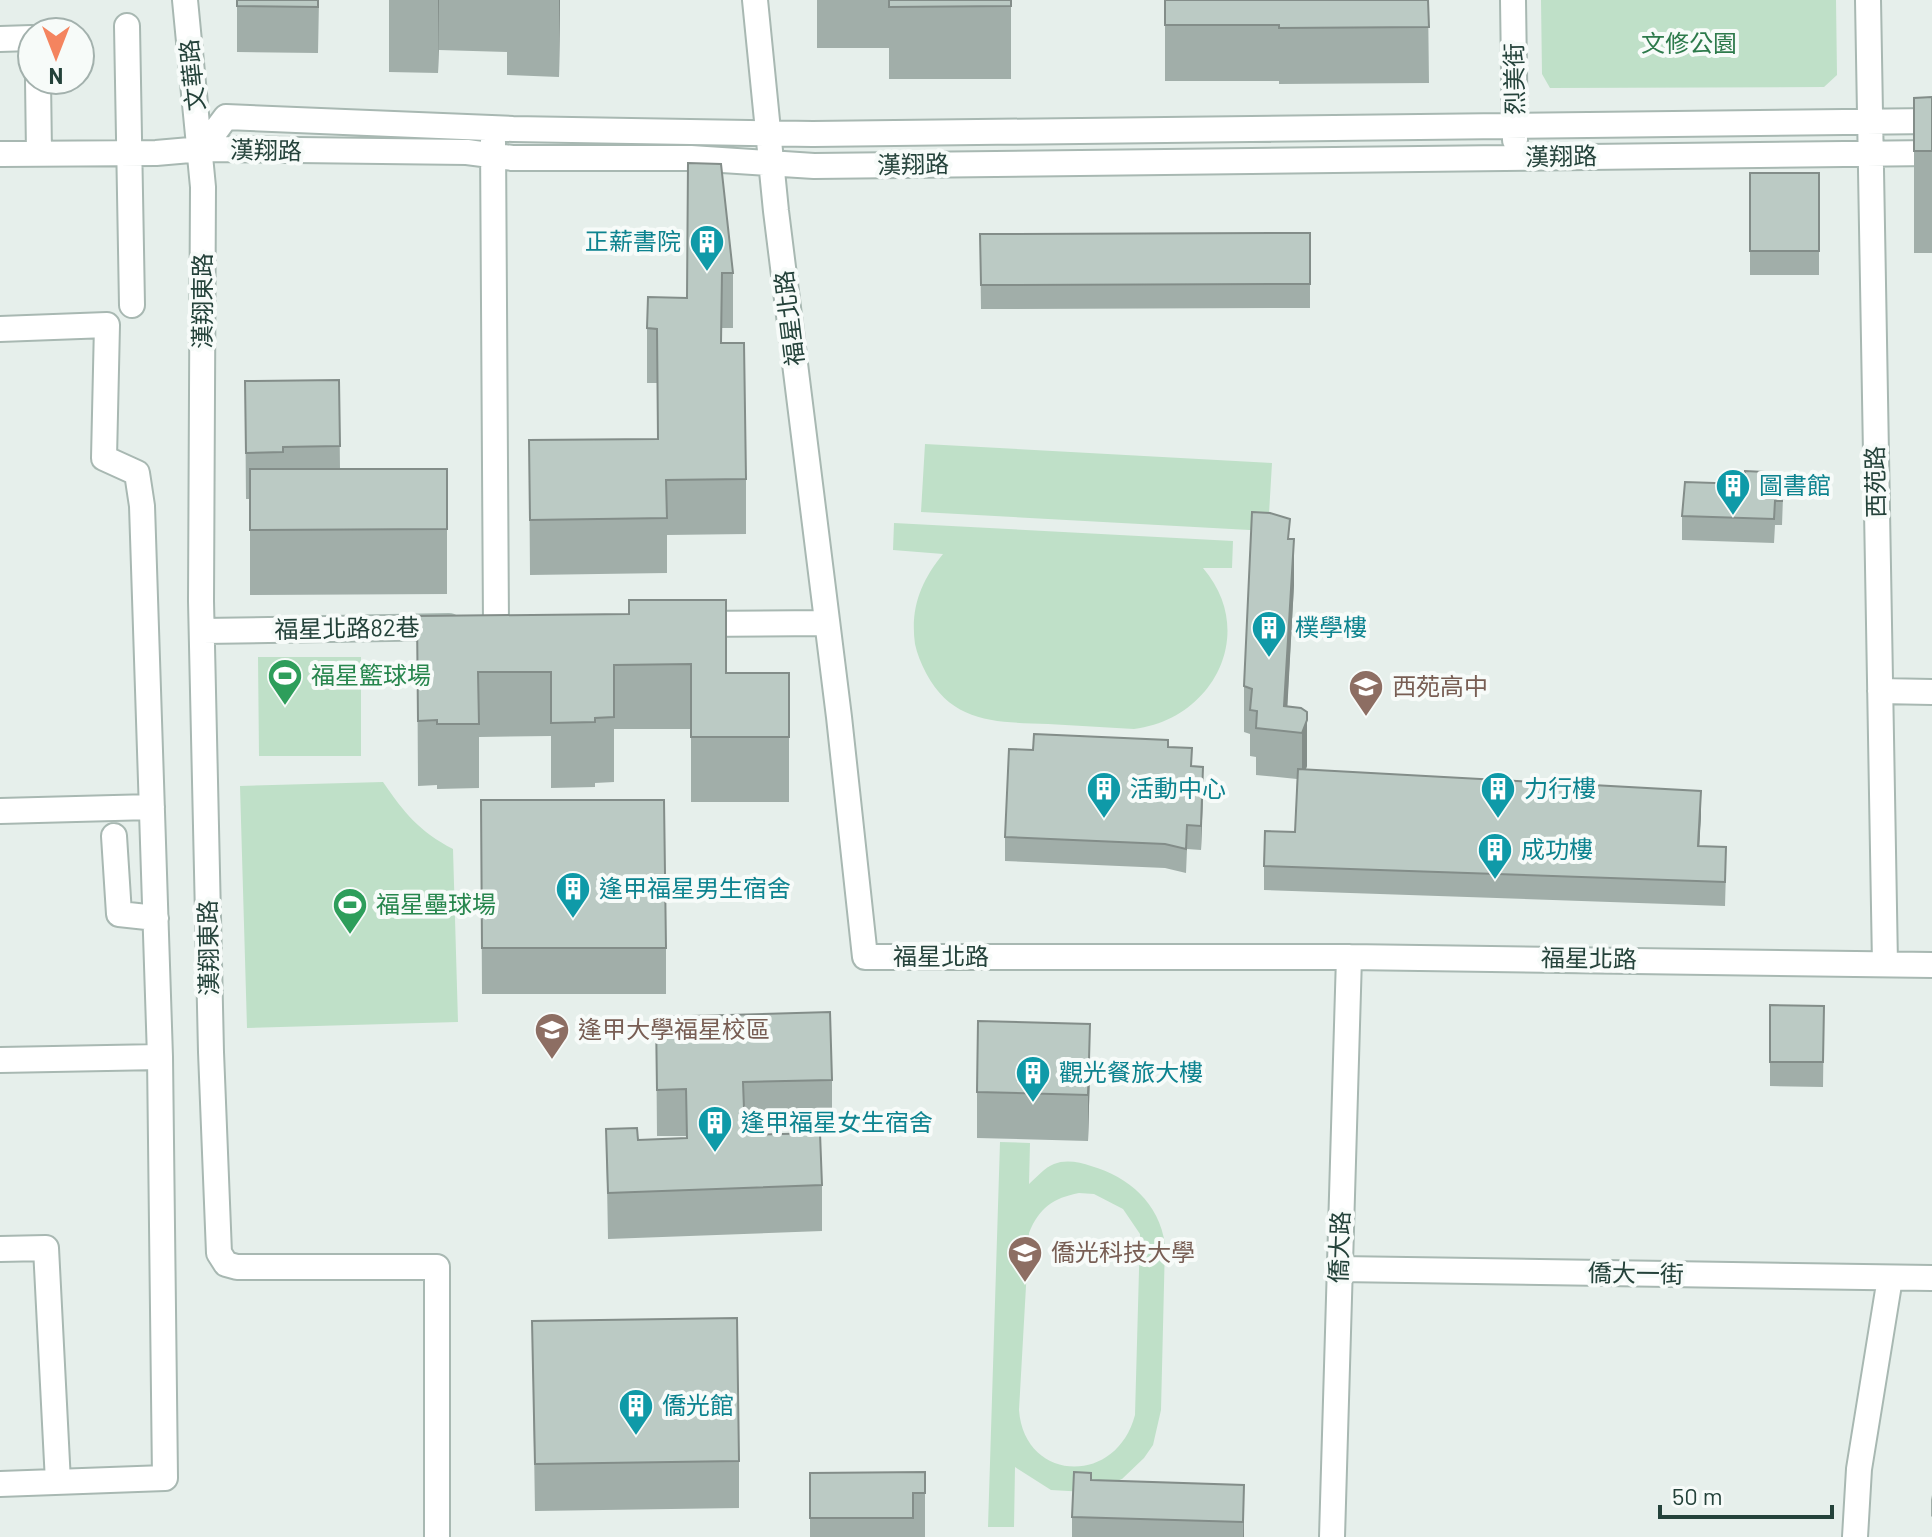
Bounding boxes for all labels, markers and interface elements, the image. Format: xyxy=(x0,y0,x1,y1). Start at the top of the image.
north arrow xyxy=(16,16,96,96)
park label: 文修公園 xyxy=(1641,28,1737,57)
street label: 文華路 xyxy=(173,38,210,112)
street label: 烈美街 xyxy=(1498,43,1529,115)
text: N xyxy=(49,64,63,90)
street label: 漢翔路 xyxy=(230,134,302,165)
street label: 漢翔路 xyxy=(1525,140,1597,171)
street label: 漢翔路 xyxy=(877,148,949,179)
building icon: 正薪書院 xyxy=(688,223,726,273)
place label: 正薪書院 xyxy=(585,226,681,255)
street label: 漢翔東路 xyxy=(187,253,216,349)
street label: 福星北路 xyxy=(768,269,809,368)
street label: 西苑路 xyxy=(1859,446,1890,518)
building icon: 圖書館 xyxy=(1714,467,1752,517)
place label: 圖書館 xyxy=(1759,470,1831,499)
building icon: 樸學樓 xyxy=(1250,609,1288,659)
street label: 福星北路82巷 xyxy=(274,612,420,643)
place label: 樸學樓 xyxy=(1295,612,1367,641)
sports icon: 福星籃球場 xyxy=(266,657,304,707)
place label: 福星籃球場 xyxy=(311,660,431,689)
school or university icon: 西苑高中 xyxy=(1347,668,1385,718)
place label: 西苑高中 xyxy=(1392,671,1488,700)
building icon: 活動中心 xyxy=(1085,770,1123,820)
building icon: 力行樓 xyxy=(1479,770,1517,820)
place label: 活動中心 xyxy=(1130,773,1226,802)
place label: 力行樓 xyxy=(1524,773,1596,802)
building icon: 成功樓 xyxy=(1476,831,1514,881)
place label: 成功樓 xyxy=(1521,834,1593,863)
building icon: 逢甲福星男生宿舍 xyxy=(554,870,592,920)
place label: 逢甲福星男生宿舍 xyxy=(599,873,791,902)
sports icon: 福星壘球場 xyxy=(331,886,369,936)
place label: 福星壘球場 xyxy=(376,889,496,918)
street label: 漢翔東路 xyxy=(192,900,223,996)
street label: 福星北路 xyxy=(893,941,989,970)
street label: 福星北路 xyxy=(1541,942,1637,973)
school or university icon: 逢甲大學福星校區 xyxy=(533,1011,571,1061)
place label: 逢甲大學福星校區 xyxy=(578,1014,770,1043)
building icon: 觀光餐旅大樓 xyxy=(1014,1054,1052,1104)
place label: 觀光餐旅大樓 xyxy=(1059,1057,1203,1086)
building icon: 逢甲福星女生宿舍 xyxy=(696,1104,734,1154)
place label: 逢甲福星女生宿舍 xyxy=(741,1107,933,1136)
street label: 僑大路 xyxy=(1323,1210,1354,1283)
school or university icon: 僑光科技大學 xyxy=(1006,1234,1044,1284)
place label: 僑光科技大學 xyxy=(1051,1237,1195,1266)
street label: 僑大一街 xyxy=(1588,1257,1684,1288)
building icon: 僑光館 xyxy=(617,1387,655,1437)
place label: 僑光館 xyxy=(662,1390,734,1419)
scale bar xyxy=(1660,1469,1832,1519)
text: 50 m xyxy=(1672,1481,1723,1510)

